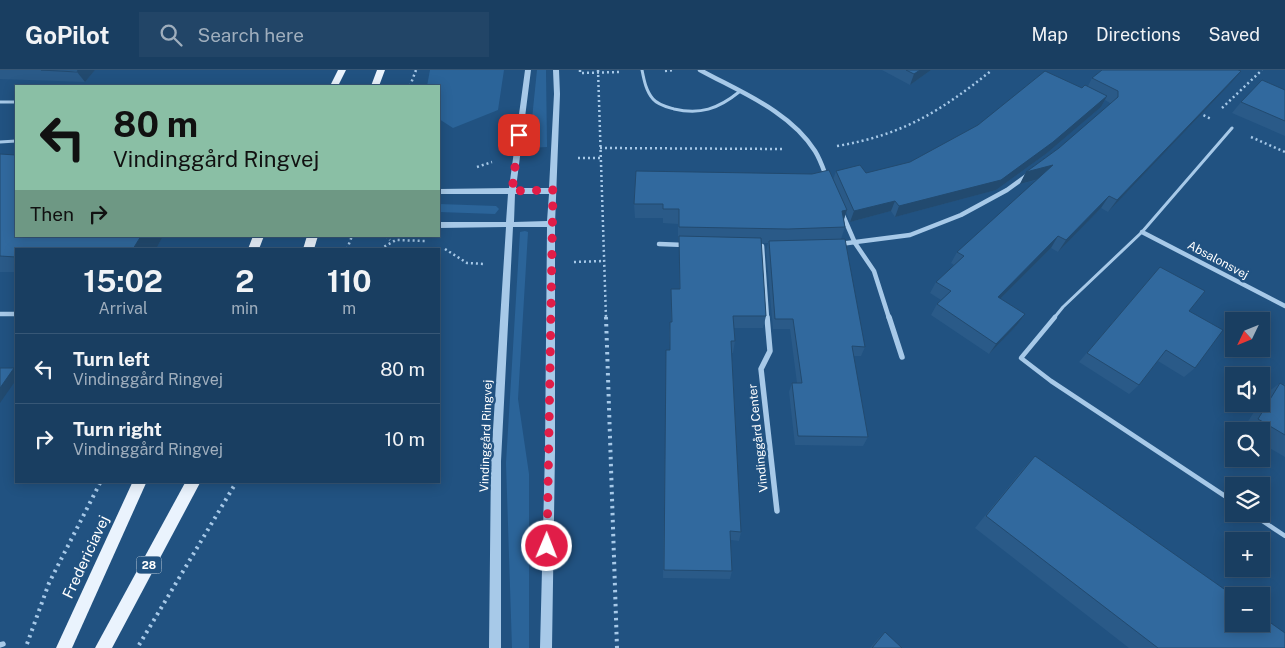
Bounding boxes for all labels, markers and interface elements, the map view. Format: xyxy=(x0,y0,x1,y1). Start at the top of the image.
search box xyxy=(139,12,489,57)
text: GoPilot xyxy=(25,21,109,49)
icon: search xyxy=(157,21,185,49)
text: Search here xyxy=(197,24,304,46)
text: Map xyxy=(1031,24,1068,45)
text: Directions xyxy=(1096,24,1181,45)
text: Saved xyxy=(1209,24,1260,45)
text: 80 m xyxy=(113,104,198,145)
icon: left xyxy=(30,105,95,170)
pin xyxy=(498,114,540,156)
icon: arrive xyxy=(505,121,533,149)
text: Vindinggård Ringvej xyxy=(113,146,319,172)
icon: right xyxy=(84,200,112,228)
text: Then xyxy=(30,203,74,225)
street label: Absalonsvej xyxy=(1185,238,1251,282)
text: 15:02 xyxy=(83,263,163,299)
text: 2 xyxy=(235,263,254,299)
text: 110 xyxy=(327,263,372,299)
text: Arrival xyxy=(98,299,148,318)
text: min xyxy=(231,299,258,318)
text: m xyxy=(342,299,356,318)
north arrow xyxy=(1225,312,1270,358)
map controls xyxy=(1225,312,1270,632)
text: Turn left xyxy=(73,348,150,370)
icon: left xyxy=(30,355,58,383)
text: 80 m xyxy=(380,358,425,380)
button: sound xyxy=(1225,367,1270,412)
text: Vindinggård Ringvej xyxy=(73,370,223,389)
street label: Vindinggård Ringvej xyxy=(477,380,495,492)
street label: Vindinggård Center xyxy=(745,383,771,493)
text: Turn right xyxy=(73,418,162,440)
button: search xyxy=(1225,422,1270,467)
icon: right xyxy=(30,425,58,453)
text: 10 m xyxy=(385,428,425,450)
text: Vindinggård Ringvej xyxy=(73,440,223,459)
button: layers xyxy=(1225,477,1270,522)
street label: Fredericiavej xyxy=(59,512,112,601)
position arrow xyxy=(520,519,572,571)
button: + xyxy=(1225,532,1270,577)
road number: 28 xyxy=(136,556,162,574)
button: − xyxy=(1225,587,1270,632)

